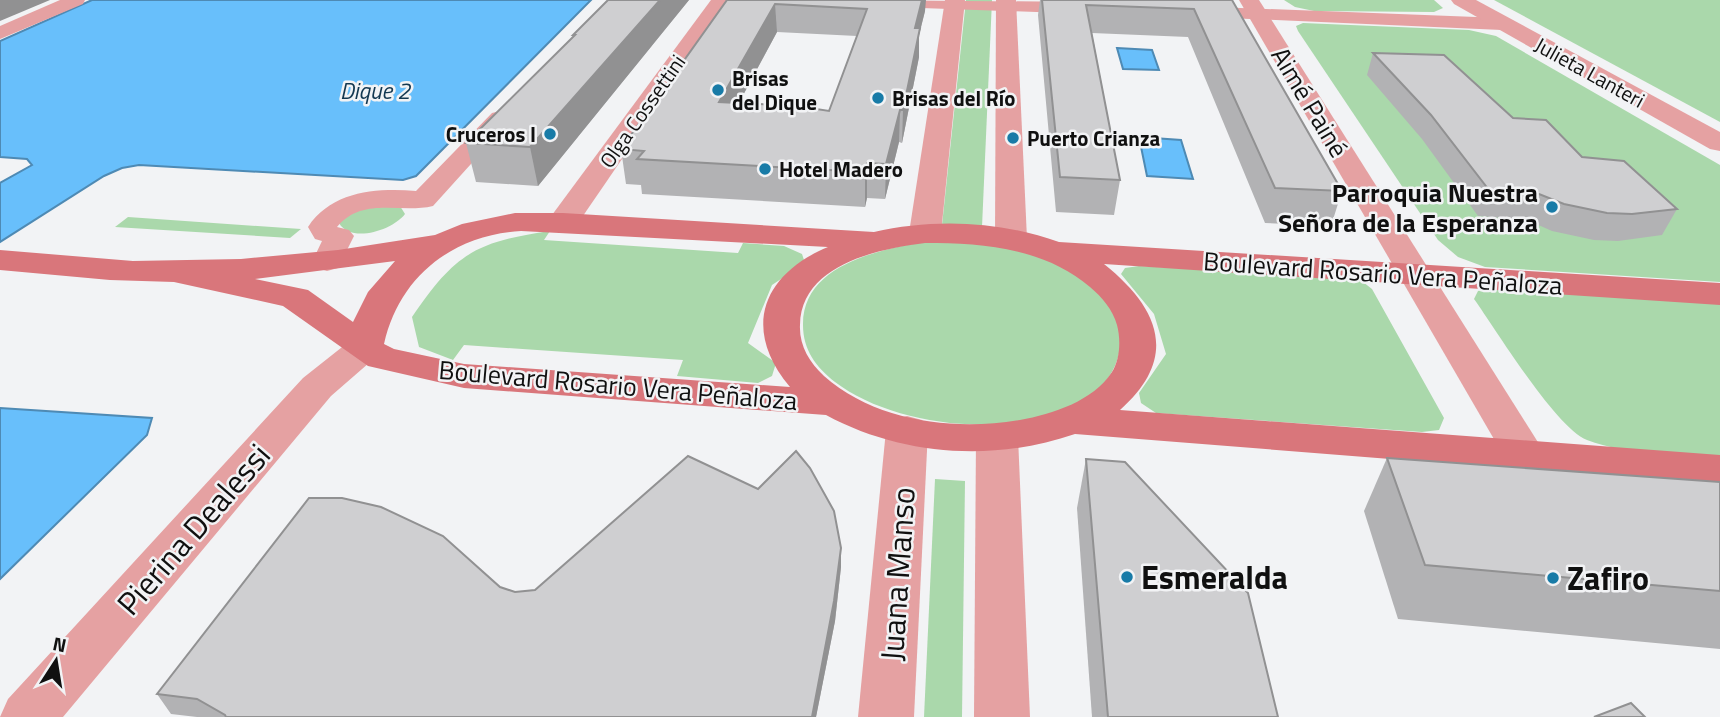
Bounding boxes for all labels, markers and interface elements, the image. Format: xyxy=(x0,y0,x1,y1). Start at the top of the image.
street label: Julieta Lanteri xyxy=(1529,29,1651,115)
street label: Aimé Painé xyxy=(1262,39,1358,165)
street label: Olga Cossettini xyxy=(591,48,693,174)
place label: Brisas del Dique xyxy=(732,62,817,118)
water label: Dique 2 xyxy=(340,73,411,108)
marker: Brisas del Dique xyxy=(710,82,726,98)
place label: Brisas del Río xyxy=(892,82,1015,114)
marker: Brisas del Río xyxy=(870,90,886,106)
place label: Cruceros I xyxy=(446,118,536,150)
place label: Puerto Crianza xyxy=(1027,122,1160,154)
marker: Cruceros I xyxy=(542,126,558,142)
marker: Puerto Crianza xyxy=(1005,130,1021,146)
place label: Hotel Madero xyxy=(779,153,903,185)
marker: Hotel Madero xyxy=(757,161,773,177)
place label: Parroquia Nuestra Señora de la Esperanza xyxy=(1278,173,1538,242)
marker: Parroquia Nuestra Señora de la Esperanza xyxy=(1544,199,1560,215)
street label: Boulevard Rosario Vera Peñaloza xyxy=(1202,241,1564,305)
street label: Boulevard Rosario Vera Peñaloza xyxy=(437,350,799,420)
street label: Pierina Dealessi xyxy=(105,433,281,625)
street label: Juana Manso xyxy=(867,485,927,663)
place label: Esmeralda xyxy=(1141,553,1288,601)
place label: Zafiro xyxy=(1567,554,1649,602)
marker: Esmeralda xyxy=(1119,569,1135,585)
marker: Zafiro xyxy=(1545,570,1561,586)
north arrow xyxy=(21,626,91,696)
text: N xyxy=(50,628,69,659)

